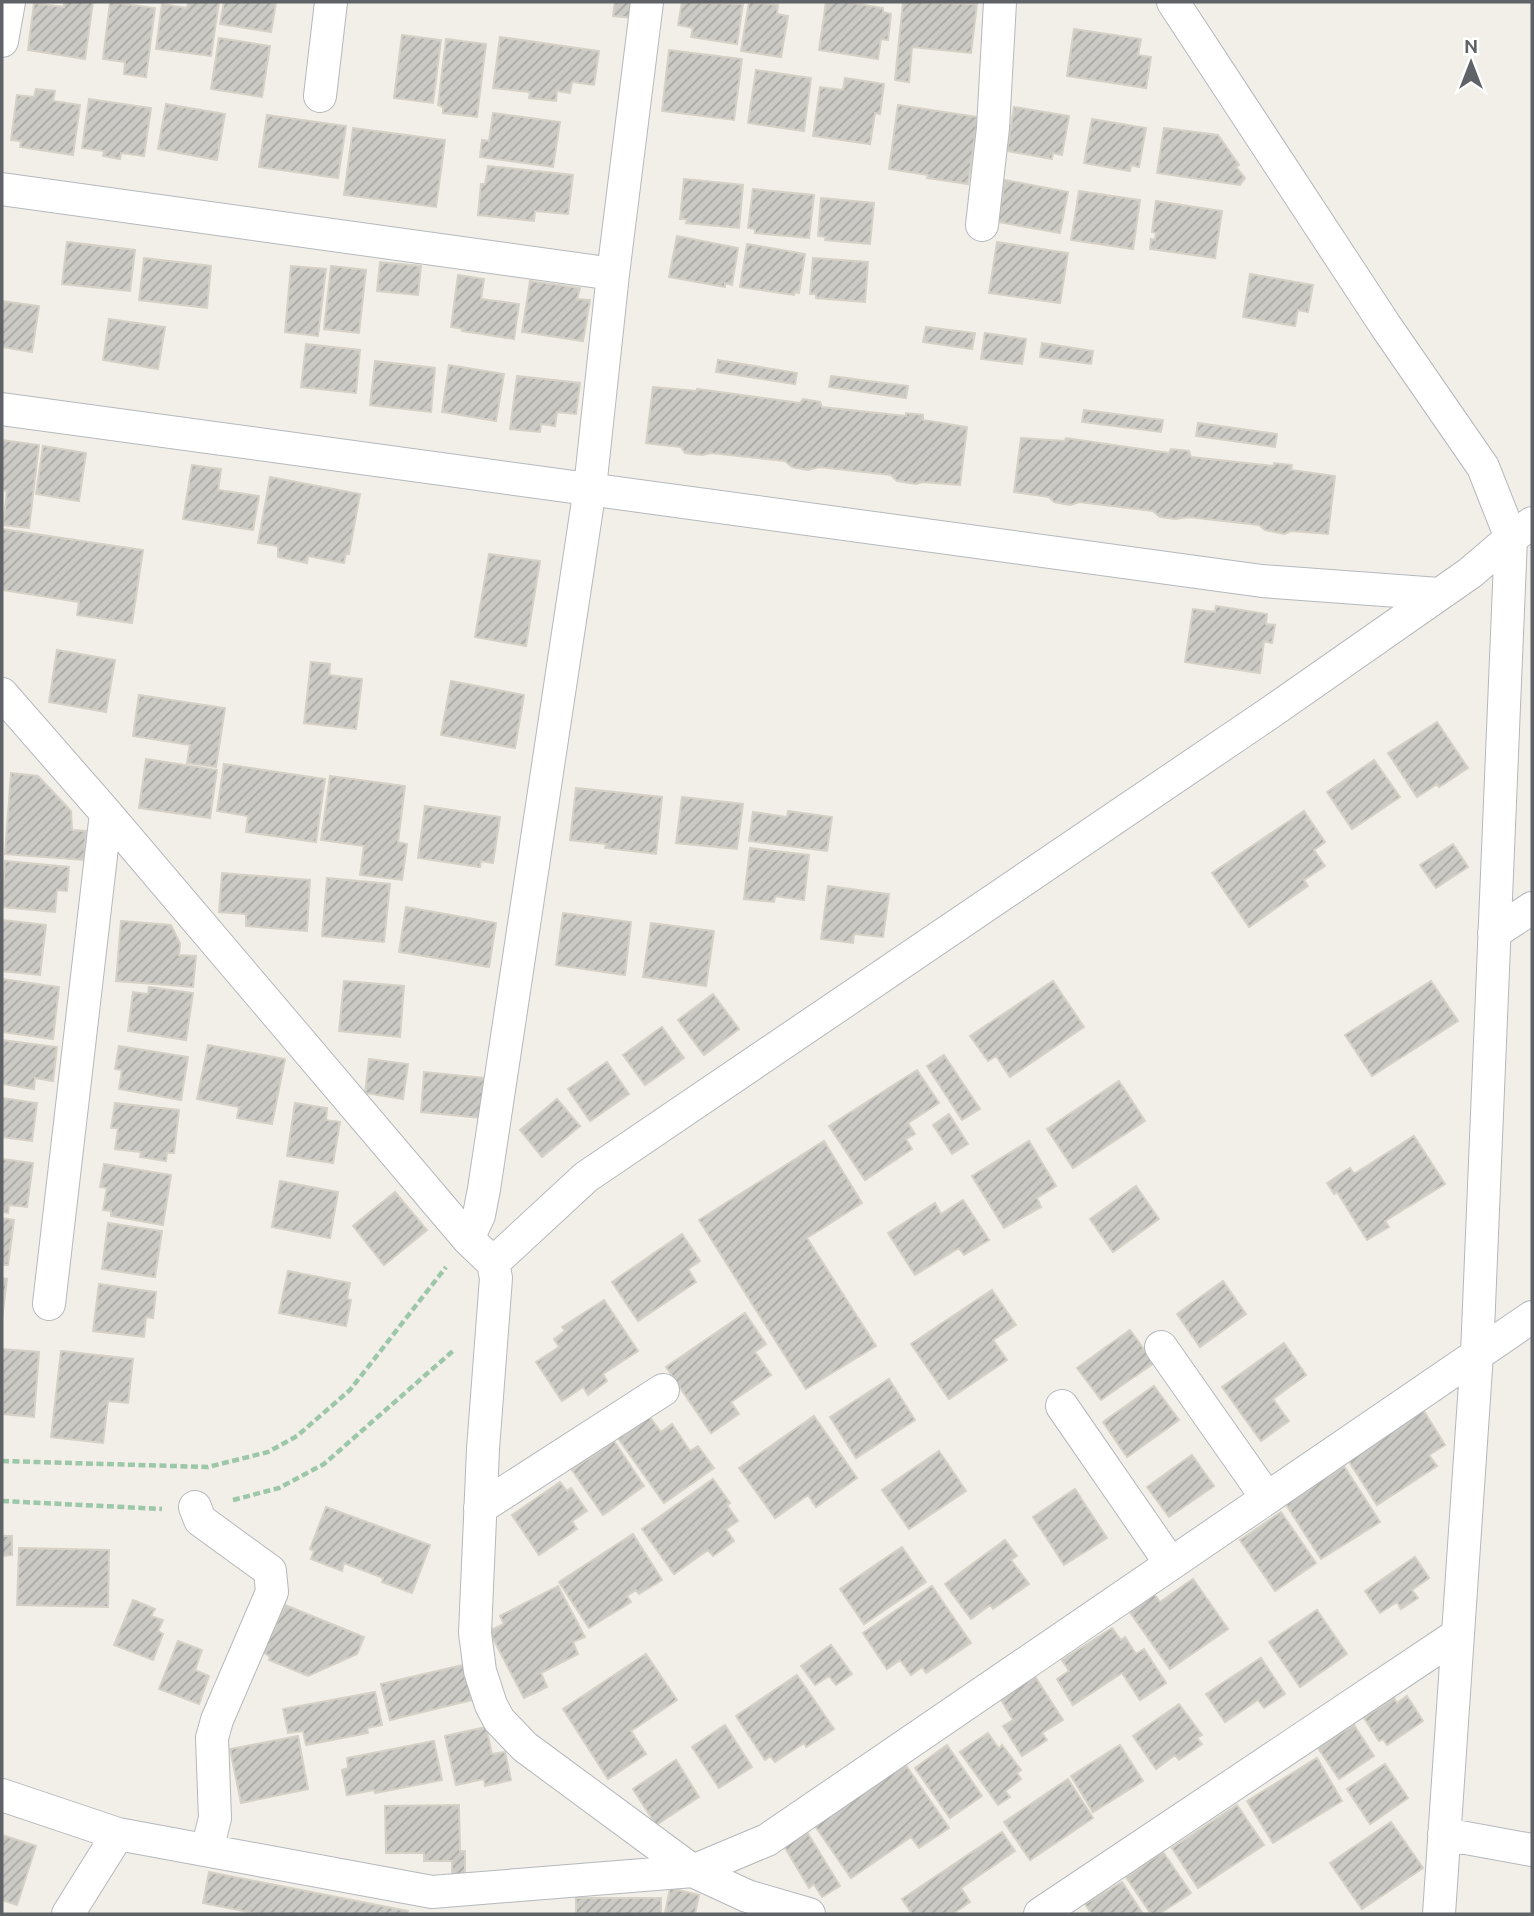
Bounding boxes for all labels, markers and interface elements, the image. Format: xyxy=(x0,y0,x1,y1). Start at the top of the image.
north arrow xyxy=(1436,28,1506,98)
text: N xyxy=(1464,35,1478,57)

